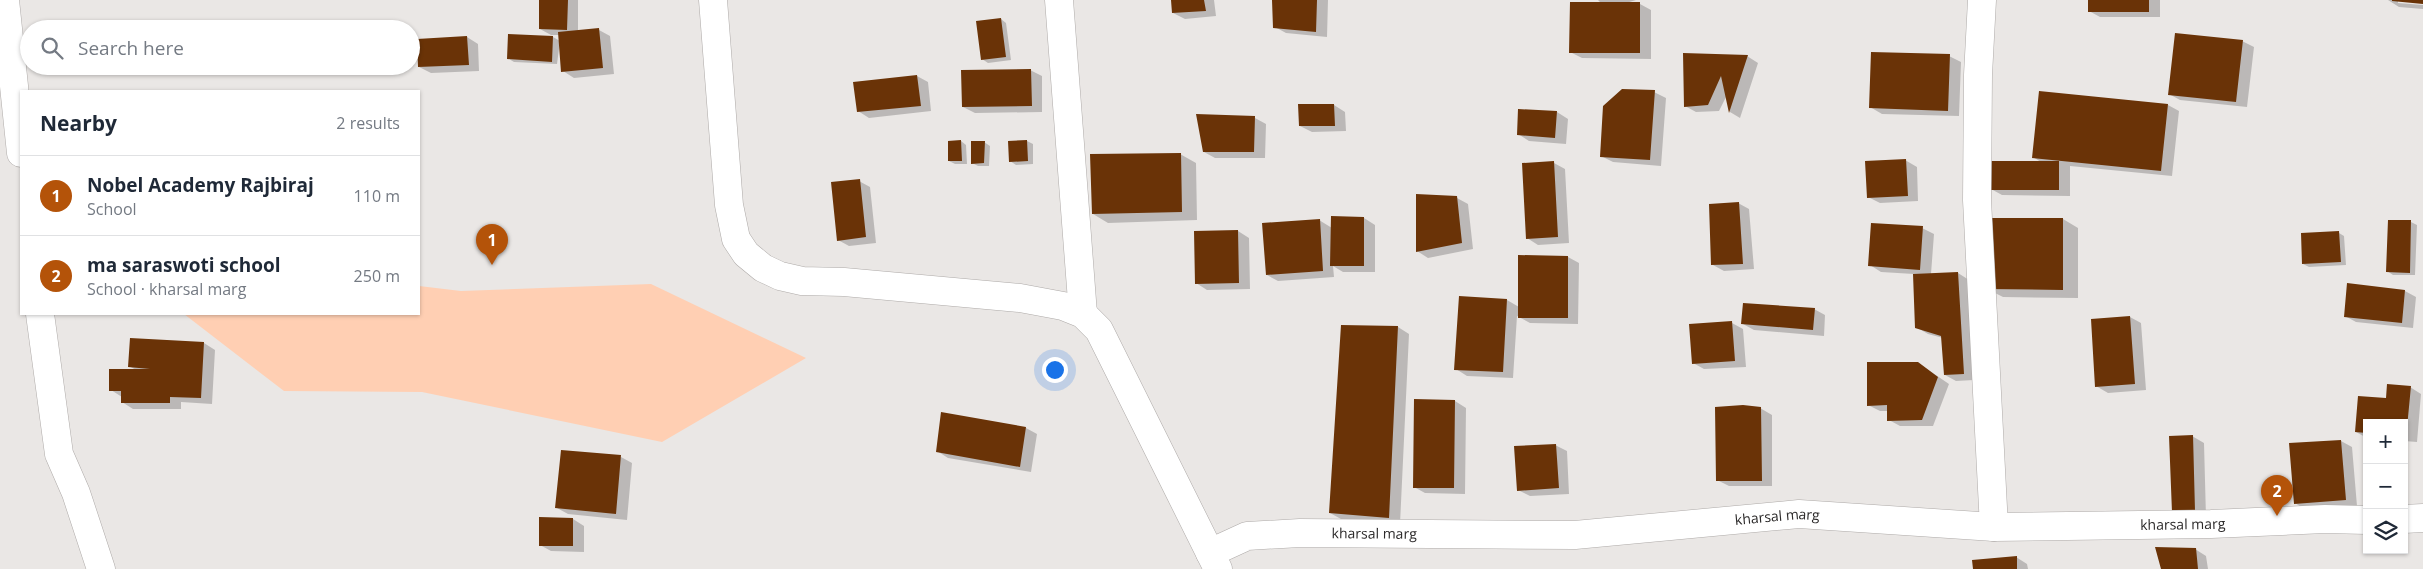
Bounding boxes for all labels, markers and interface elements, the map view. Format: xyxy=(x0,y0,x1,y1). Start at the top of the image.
search box xyxy=(20,20,420,75)
icon: search xyxy=(38,34,66,62)
text: Search here xyxy=(78,35,184,61)
text: Nearby xyxy=(40,109,117,137)
text: 2 results xyxy=(336,112,400,134)
text: Nobel Academy Rajbiraj xyxy=(87,172,314,198)
text: 1 xyxy=(51,185,61,207)
text: 110 m xyxy=(354,185,400,207)
text: School xyxy=(87,198,137,220)
pin: 1 xyxy=(476,224,508,265)
text: ma saraswoti school xyxy=(87,252,281,278)
text: 2 xyxy=(51,265,61,287)
text: 250 m xyxy=(354,265,400,287)
text: School · kharsal marg xyxy=(87,278,246,300)
your location xyxy=(1042,357,1068,383)
map controls xyxy=(2363,419,2408,554)
button: + xyxy=(2363,419,2408,464)
button: − xyxy=(2363,464,2408,509)
pin: 2 xyxy=(2261,475,2293,516)
street label: kharsal marg xyxy=(1734,504,1821,529)
button: layers xyxy=(2363,509,2408,554)
street label: kharsal marg xyxy=(2140,513,2226,534)
street label: kharsal marg xyxy=(1332,523,1417,543)

